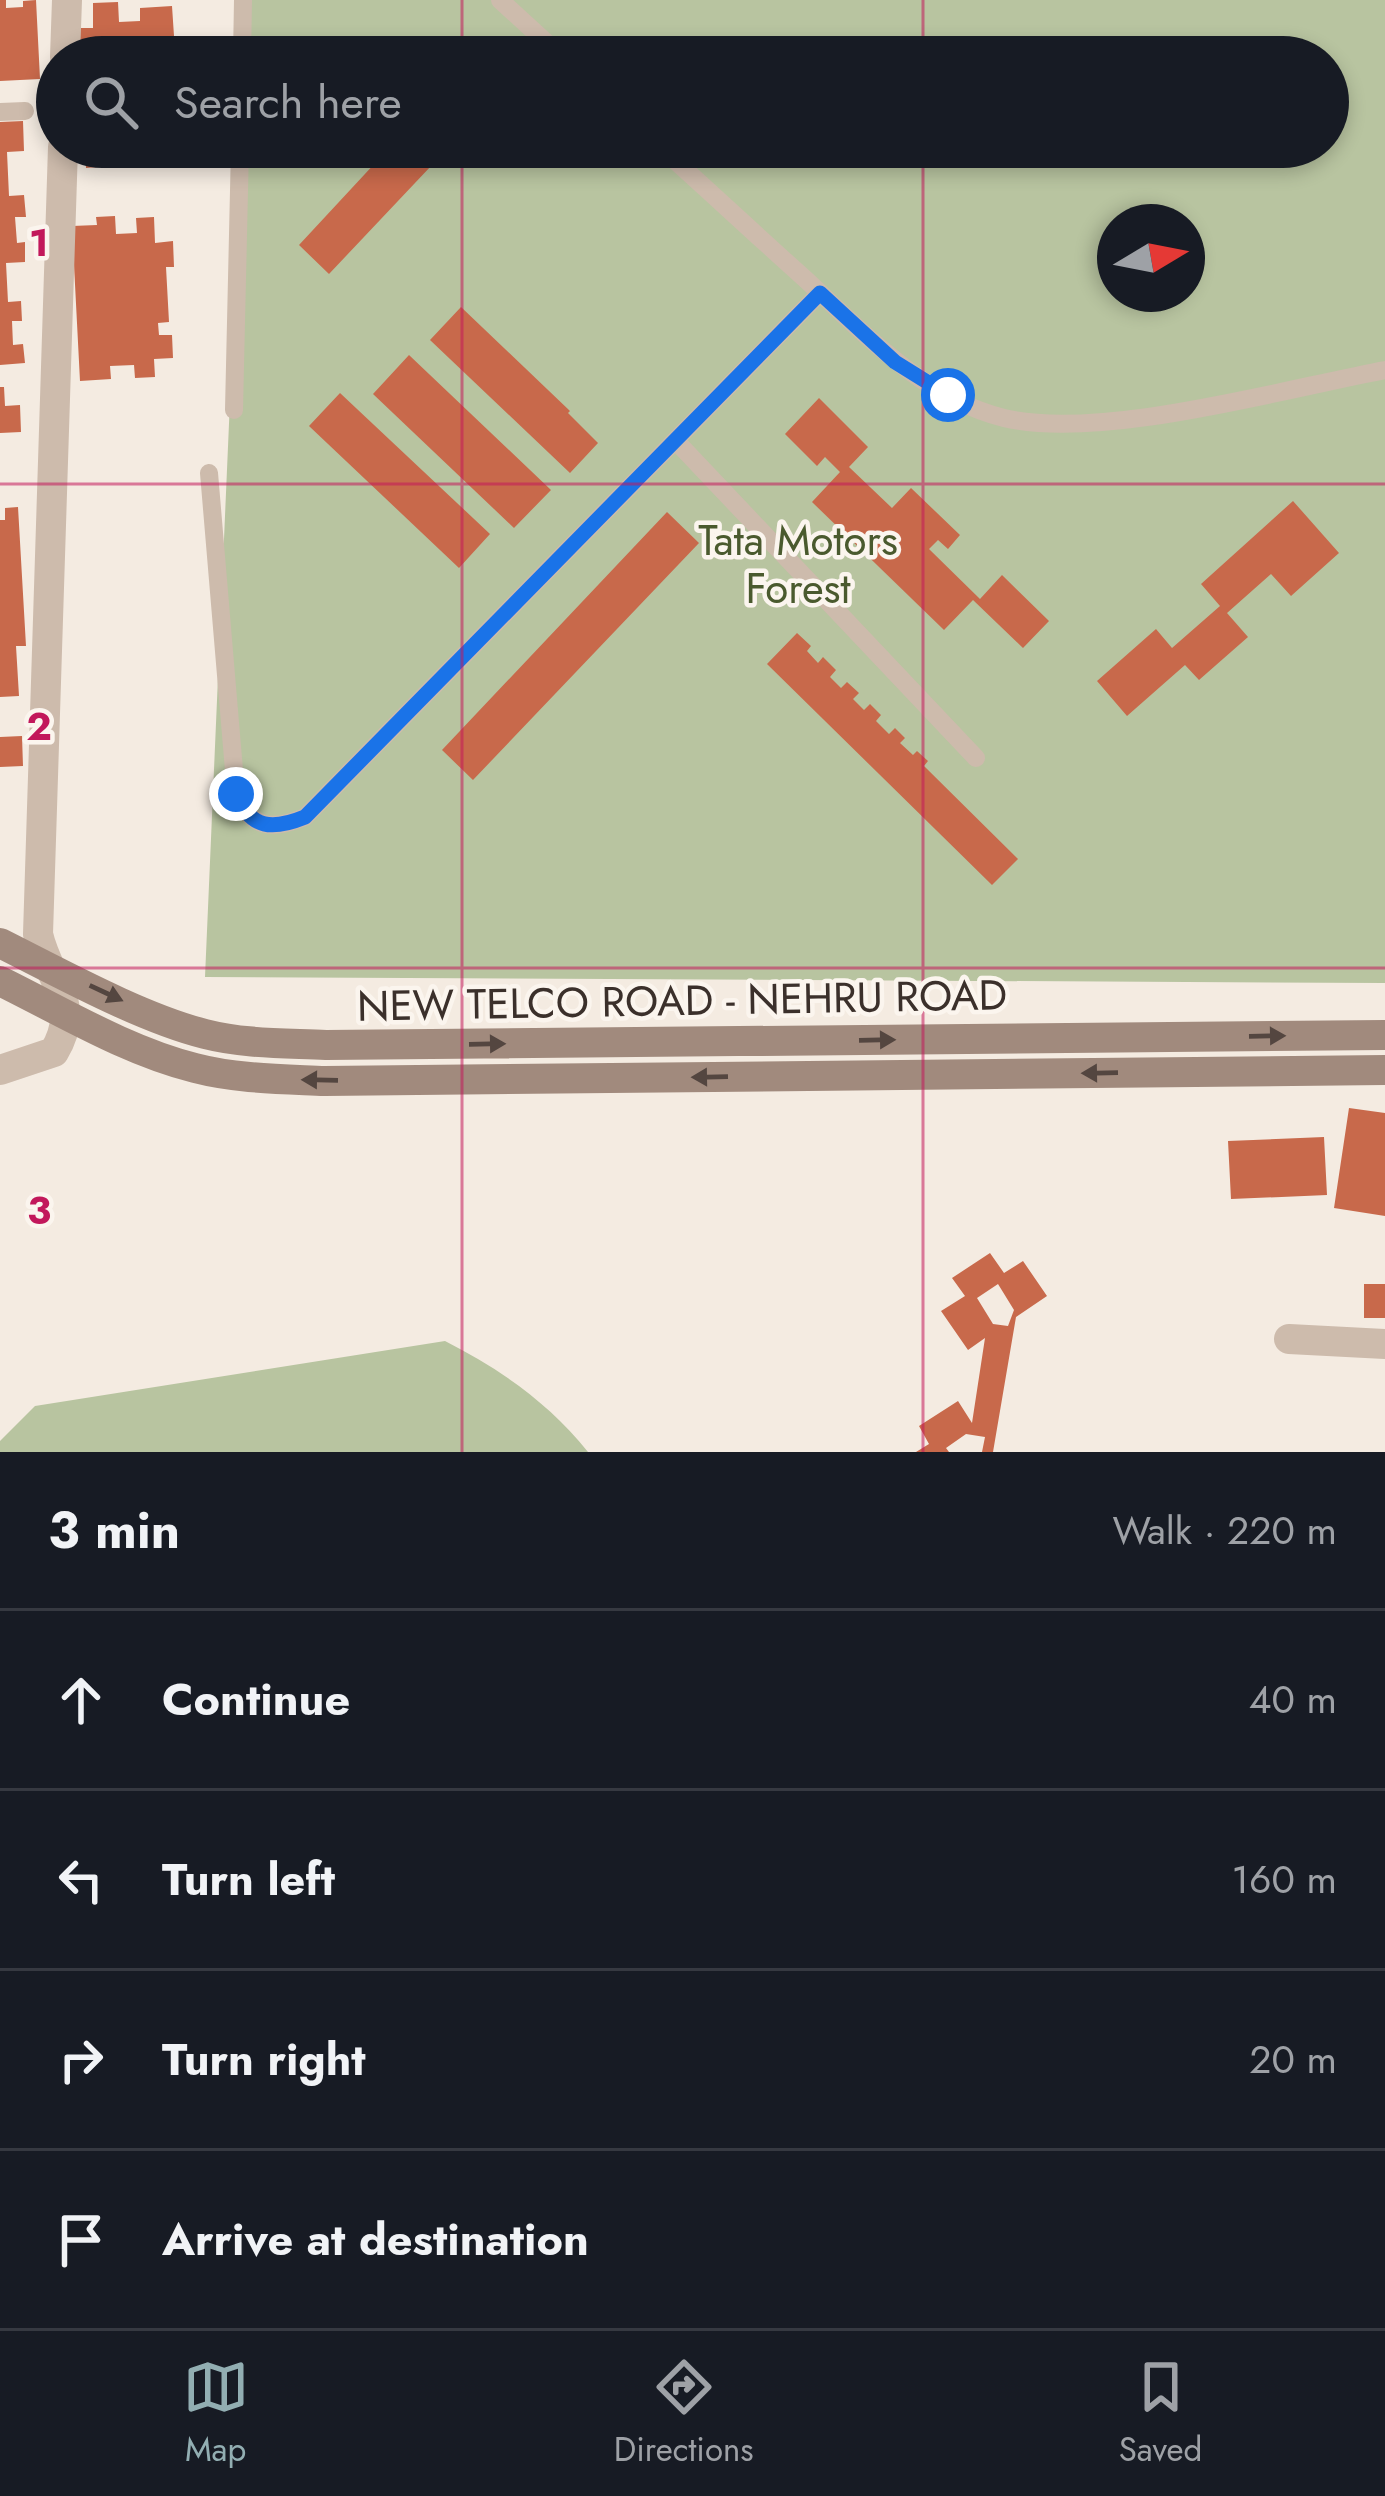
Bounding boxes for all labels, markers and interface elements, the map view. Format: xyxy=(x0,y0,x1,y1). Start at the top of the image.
search box xyxy=(36,36,1349,168)
icon: search xyxy=(78,69,144,135)
text: Search here xyxy=(174,70,402,135)
north arrow xyxy=(1097,204,1205,312)
text: 1 xyxy=(29,214,49,271)
route start xyxy=(921,368,975,422)
park label: Tata Motors Forest xyxy=(698,510,898,619)
text: 2 xyxy=(26,698,52,755)
route end xyxy=(209,767,263,821)
street label: NEW TELCO ROAD - NEHRU ROAD xyxy=(356,964,1008,1037)
one-way arrow xyxy=(89,984,124,1004)
one-way arrow xyxy=(1249,1026,1287,1046)
one-way arrow xyxy=(859,1030,897,1050)
one-way arrow xyxy=(469,1034,507,1053)
one-way arrow xyxy=(1080,1063,1118,1083)
one-way arrow xyxy=(690,1067,728,1087)
one-way arrow xyxy=(300,1071,338,1090)
text: 3 xyxy=(27,1182,51,1239)
text: 3 min xyxy=(48,1493,180,1567)
text: Walk · 220 m xyxy=(1112,1502,1337,1559)
icon: ahead xyxy=(48,1667,114,1733)
text: Continue xyxy=(162,1667,350,1732)
text: 40 m xyxy=(1249,1671,1337,1728)
icon: left xyxy=(48,1847,114,1913)
text: Turn left xyxy=(162,1847,335,1912)
text: 160 m xyxy=(1231,1851,1337,1908)
icon: right xyxy=(48,2027,114,2093)
text: Turn right xyxy=(162,2027,366,2092)
text: 20 m xyxy=(1249,2031,1337,2088)
icon: arrive xyxy=(48,2207,114,2273)
text: Arrive at destination xyxy=(162,2207,589,2272)
tab: Map xyxy=(183,2354,249,2473)
tab: Directions xyxy=(614,2354,754,2473)
tab: Saved xyxy=(1119,2354,1202,2473)

